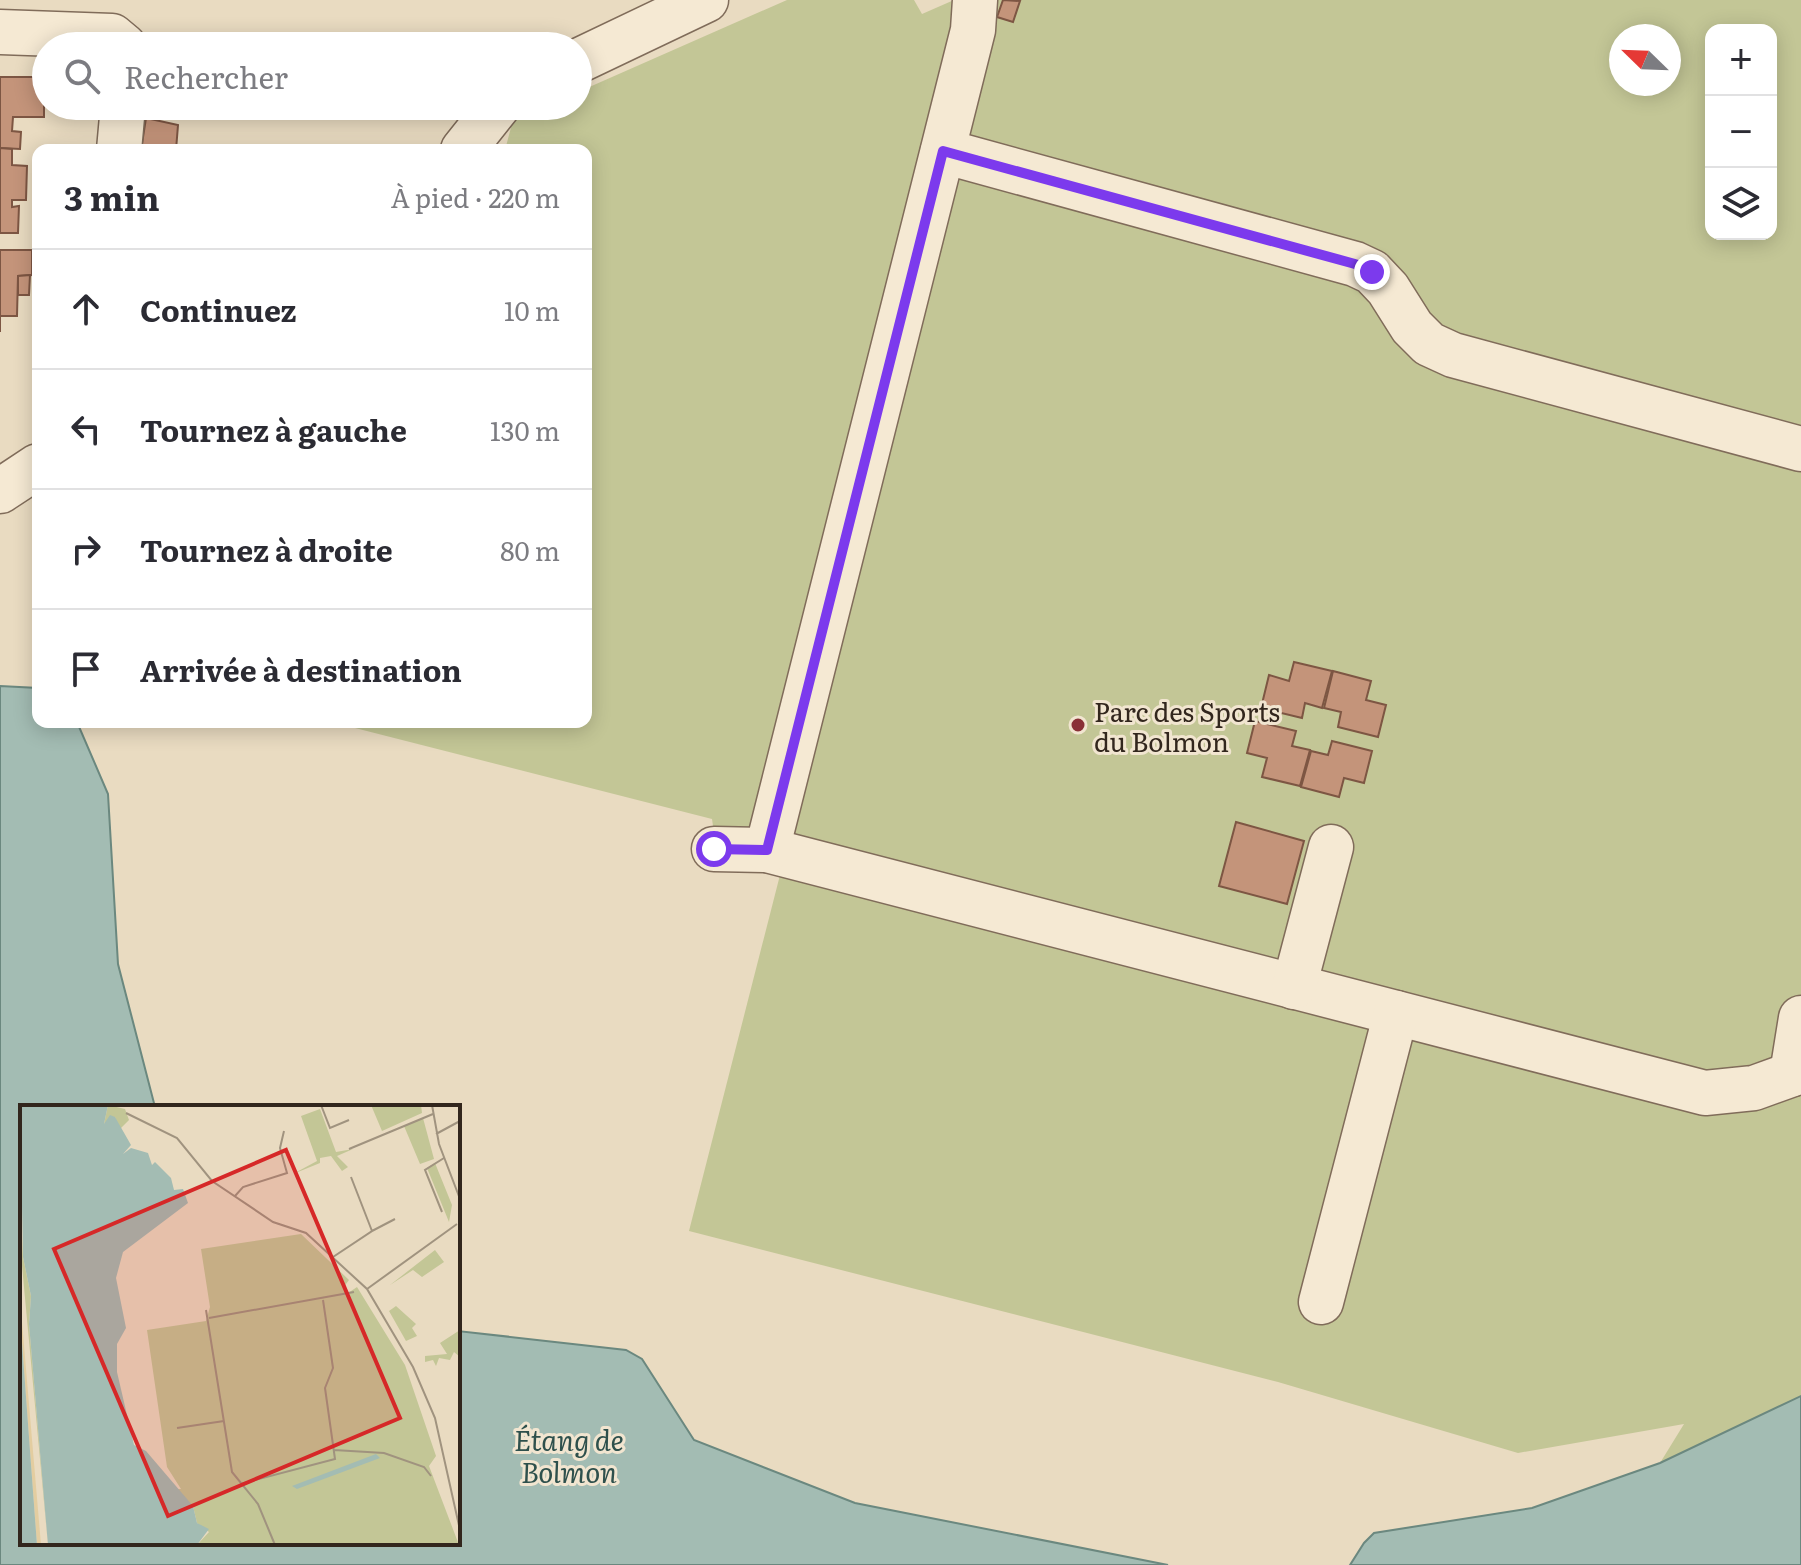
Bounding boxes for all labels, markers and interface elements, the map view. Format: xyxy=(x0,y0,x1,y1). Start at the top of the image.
north arrow xyxy=(1609,24,1681,96)
map controls xyxy=(1705,24,1777,240)
button: + xyxy=(1705,24,1777,96)
search box xyxy=(32,32,592,120)
icon: search xyxy=(60,54,104,98)
text: Rechercher xyxy=(124,54,288,98)
button: − xyxy=(1705,96,1777,168)
button: layers xyxy=(1705,168,1777,240)
text: 3 min xyxy=(64,171,160,221)
text: À pied · 220 m xyxy=(391,177,560,216)
route end xyxy=(1354,254,1390,290)
icon: ahead xyxy=(64,287,108,331)
text: Continuez xyxy=(140,287,297,331)
text: 10 m xyxy=(504,290,560,329)
icon: left xyxy=(64,407,108,451)
text: Tournez à gauche xyxy=(140,407,407,451)
text: 130 m xyxy=(490,410,560,449)
icon: right xyxy=(64,527,108,571)
text: Tournez à droite xyxy=(140,527,393,571)
text: 80 m xyxy=(500,530,560,569)
icon: arrive xyxy=(64,647,108,691)
text: Arrivée à destination xyxy=(140,647,462,691)
place label: Parc des Sports du Bolmon xyxy=(1094,691,1280,760)
marker: Parc des Sports du Bolmon xyxy=(1069,716,1087,734)
route start xyxy=(696,831,732,867)
inset map xyxy=(20,1105,460,1545)
water label: Étang de Bolmon xyxy=(514,1418,624,1492)

